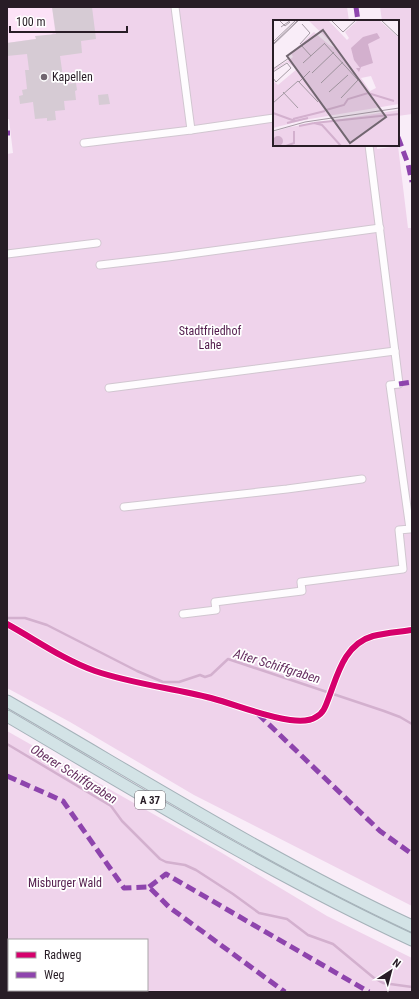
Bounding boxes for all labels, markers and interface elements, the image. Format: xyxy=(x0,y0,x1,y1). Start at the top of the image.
scale bar xyxy=(10,8,127,34)
text: 100 m xyxy=(16,15,46,29)
inset map xyxy=(273,20,399,146)
place label: Kapellen xyxy=(52,70,93,84)
marker: Kapellen xyxy=(39,72,49,82)
park label: Stadtfriedhof Lahe xyxy=(179,324,241,352)
water label: Alter Schiffgraben xyxy=(231,645,322,686)
water label: Oberer Schiffgraben xyxy=(28,741,120,807)
road number: A 37 xyxy=(135,791,165,809)
park label: Misburger Wald xyxy=(28,876,102,890)
legend xyxy=(8,939,148,991)
text: Radweg xyxy=(44,948,81,962)
north arrow xyxy=(371,951,411,991)
text: N xyxy=(390,956,403,971)
text: Weg xyxy=(44,968,65,982)

